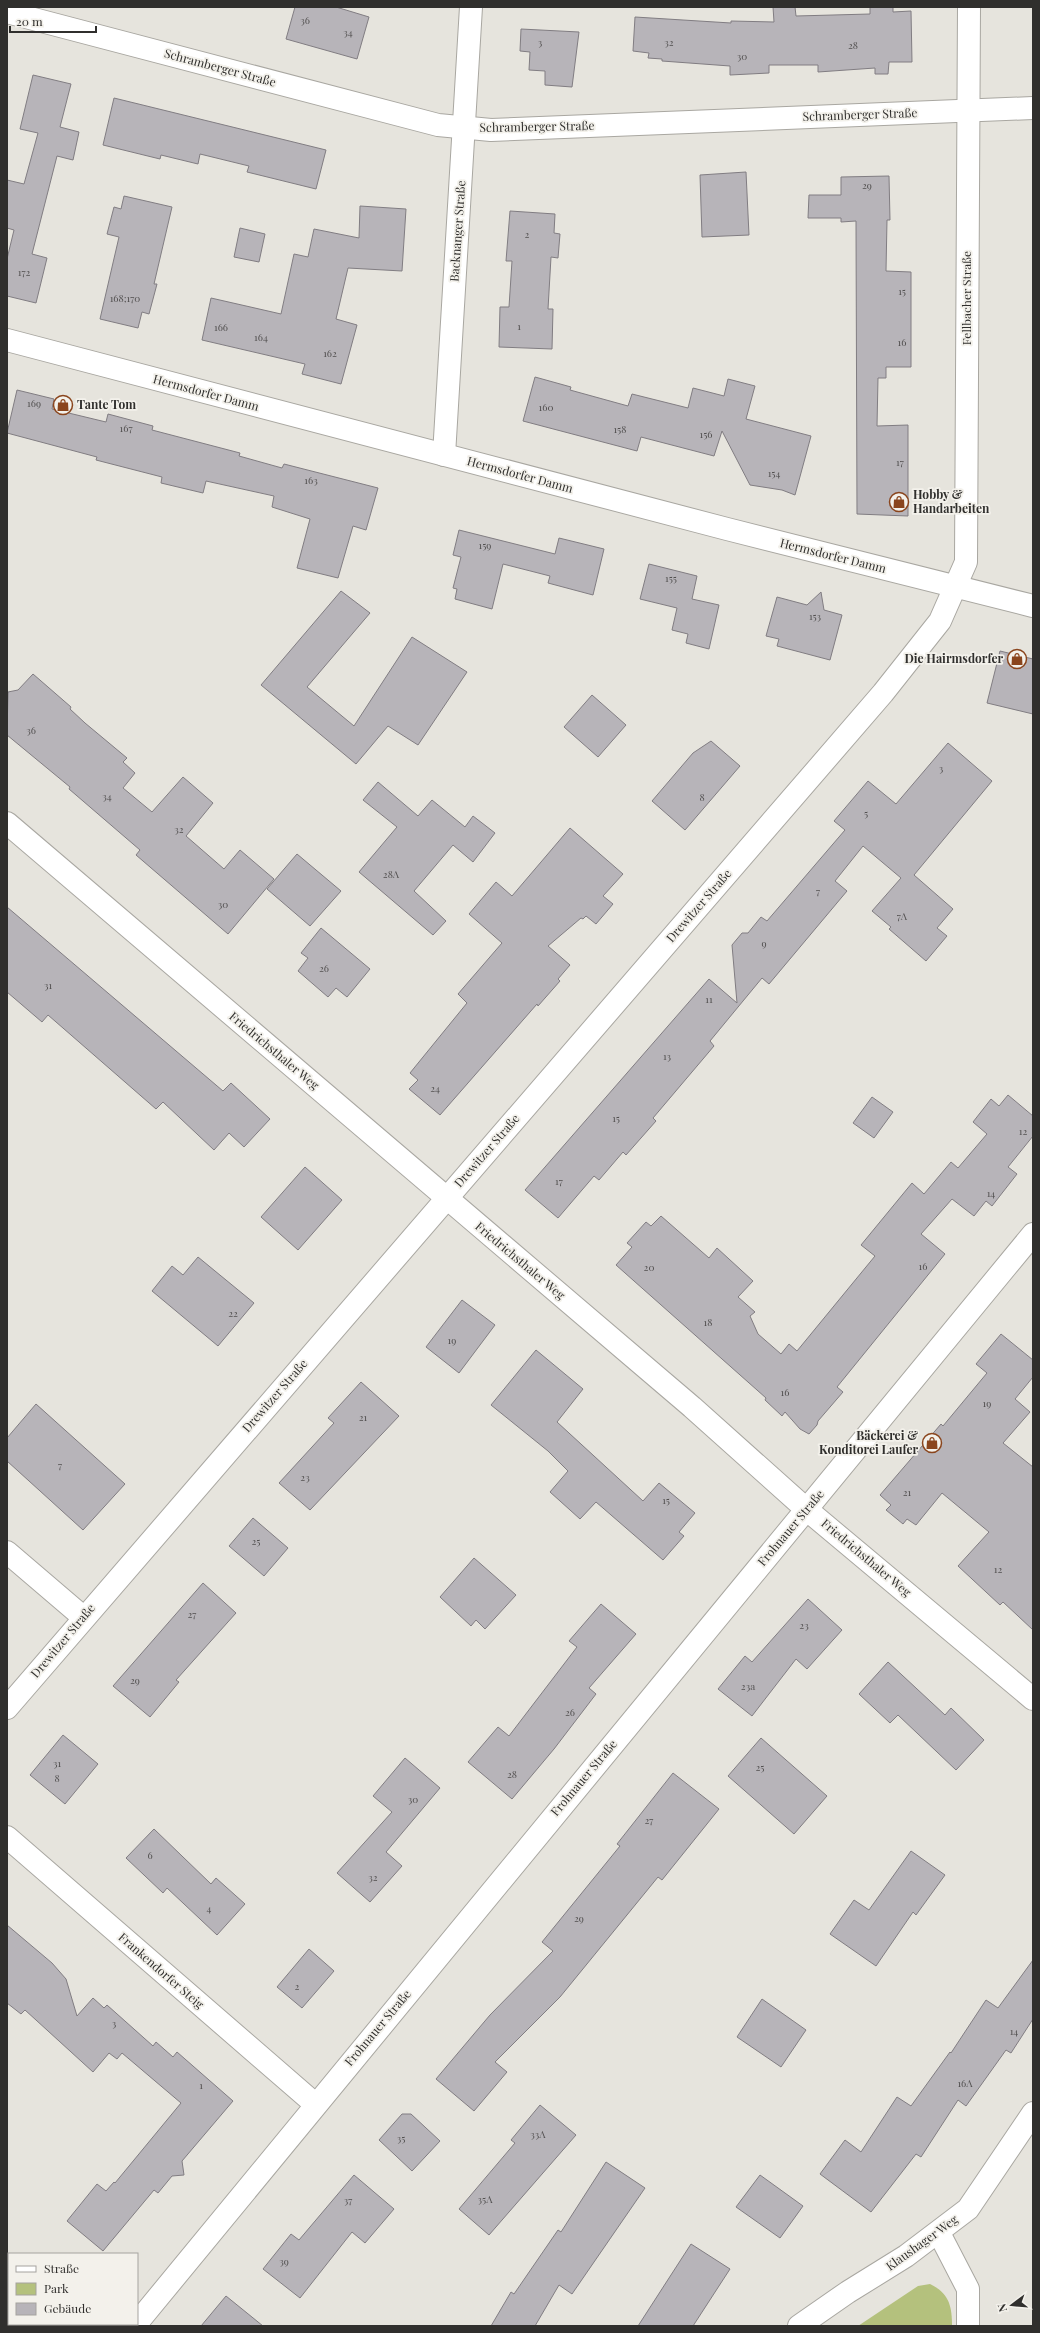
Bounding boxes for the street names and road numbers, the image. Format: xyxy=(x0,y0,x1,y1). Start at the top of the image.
street label: Schramberger Straße xyxy=(163,44,278,90)
street label: Schramberger Straße xyxy=(802,104,918,124)
street label: Schramberger Straße xyxy=(479,117,595,135)
street label: Backnanger Straße xyxy=(445,180,469,282)
street label: Fellbacher Straße xyxy=(958,251,974,345)
street label: Hermsdorfer Damm xyxy=(152,370,261,414)
street label: Hermsdorfer Damm xyxy=(466,452,575,496)
street label: Hermsdorfer Damm xyxy=(778,534,888,576)
street label: Drewitzer Straße xyxy=(662,865,734,945)
street label: Friedrichsthaler Weg xyxy=(226,1008,323,1093)
street label: Drewitzer Straße xyxy=(450,1110,522,1190)
street label: Friedrichsthaler Weg xyxy=(472,1218,569,1303)
street label: Drewitzer Straße xyxy=(238,1355,310,1435)
street label: Frohnauer Straße xyxy=(754,1486,827,1569)
street label: Friedrichsthaler Weg xyxy=(818,1515,915,1600)
street label: Drewitzer Straße xyxy=(27,1600,98,1681)
street label: Frohnauer Straße xyxy=(547,1736,620,1819)
street label: Frankendorfer Steig xyxy=(116,1929,208,2012)
street label: Frohnauer Straße xyxy=(341,1986,414,2069)
street label: Klaushager Weg xyxy=(882,2210,961,2274)

